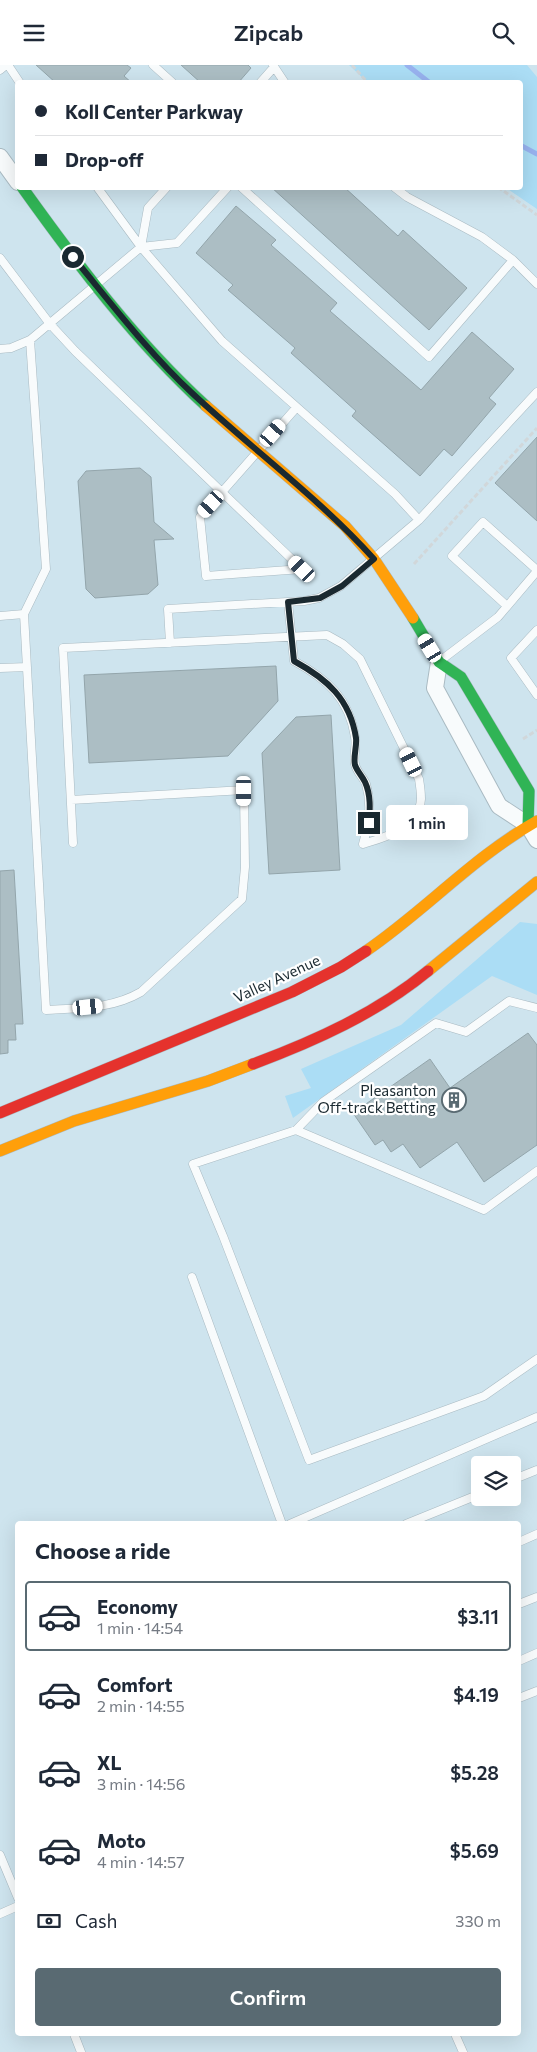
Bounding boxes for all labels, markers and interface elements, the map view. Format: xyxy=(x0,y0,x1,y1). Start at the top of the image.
icon: menu xyxy=(20,19,48,47)
text: Zipcab xyxy=(234,19,303,46)
icon: search xyxy=(489,19,517,47)
text: Koll Center Parkway xyxy=(65,100,243,123)
text: Drop-off xyxy=(65,148,144,171)
route start xyxy=(62,246,84,268)
car xyxy=(257,417,288,449)
car xyxy=(195,488,226,520)
car xyxy=(285,553,318,585)
car xyxy=(415,631,444,665)
car xyxy=(397,745,424,779)
car xyxy=(236,776,251,806)
callout: 1 min xyxy=(386,805,469,841)
route end xyxy=(358,812,380,834)
text: 1 min xyxy=(408,813,446,832)
street label: Valley Avenue xyxy=(230,950,323,1006)
car xyxy=(72,998,103,1016)
place label: Pleasanton Off-track Betting xyxy=(318,1081,436,1116)
building icon: Pleasanton Off-track Betting xyxy=(441,1087,467,1113)
map controls xyxy=(471,1456,521,1506)
button: layers xyxy=(471,1456,521,1506)
text: Choose a ride xyxy=(35,1537,170,1564)
icon: car xyxy=(37,1594,82,1639)
text: Economy xyxy=(97,1595,178,1618)
text: $3.11 xyxy=(457,1605,499,1628)
text: 1 min · 14:54 xyxy=(97,1618,183,1637)
icon: car xyxy=(37,1672,82,1717)
text: Comfort xyxy=(97,1673,173,1696)
text: $4.19 xyxy=(453,1683,499,1706)
text: 2 min · 14:55 xyxy=(97,1696,185,1715)
icon: car xyxy=(37,1750,82,1795)
text: XL xyxy=(97,1751,122,1774)
text: $5.28 xyxy=(450,1761,499,1784)
text: 3 min · 14:56 xyxy=(97,1774,185,1793)
icon: car xyxy=(37,1828,82,1873)
text: Moto xyxy=(97,1829,146,1852)
text: $5.69 xyxy=(450,1839,499,1862)
text: 4 min · 14:57 xyxy=(97,1852,185,1871)
icon: cash xyxy=(35,1907,63,1935)
text: Cash xyxy=(75,1909,117,1932)
text: 330 m xyxy=(455,1911,501,1930)
button: Confirm xyxy=(35,1968,501,2026)

